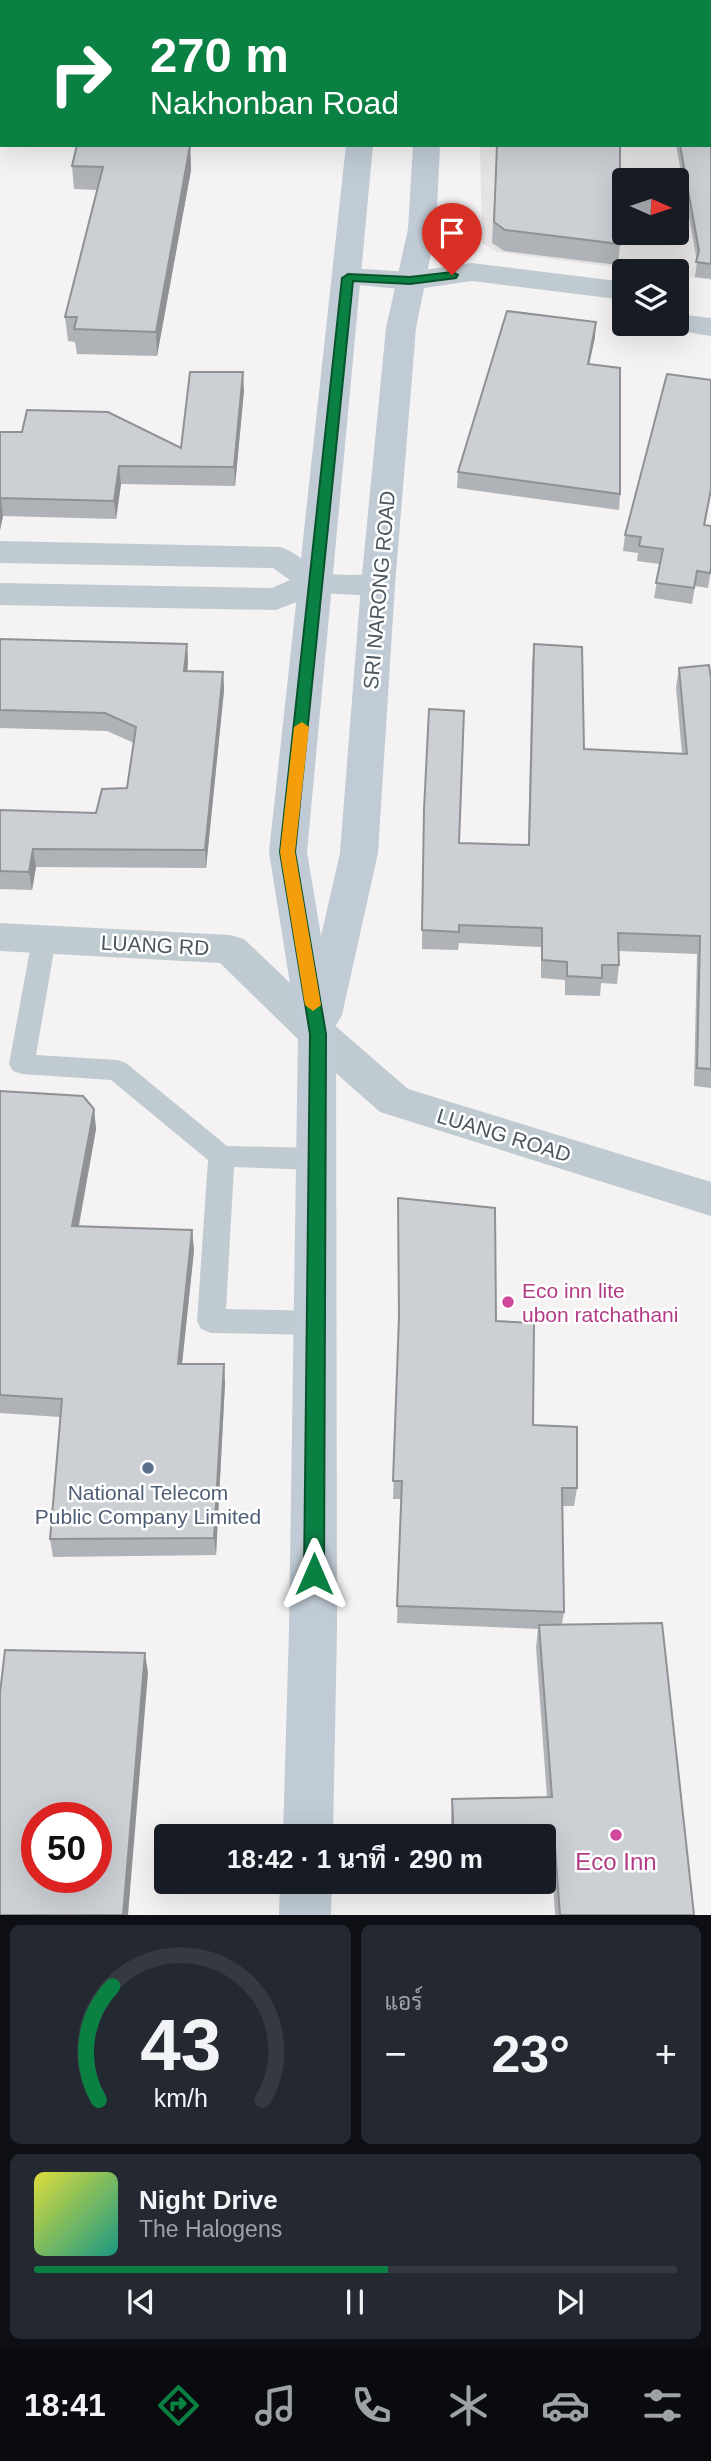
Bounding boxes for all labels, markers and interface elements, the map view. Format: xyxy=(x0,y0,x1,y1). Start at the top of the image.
icon: right xyxy=(35,28,126,119)
text: 270 m xyxy=(150,28,289,82)
text: Nakhonban Road xyxy=(150,85,399,121)
north arrow xyxy=(612,168,690,245)
map controls xyxy=(612,168,689,336)
pin xyxy=(422,203,482,275)
icon: arrive xyxy=(433,214,471,252)
button: layers xyxy=(612,259,689,336)
street label: SRI NARONG ROAD xyxy=(359,490,399,690)
street label: LUANG RD xyxy=(100,931,210,959)
street label: LUANG ROAD xyxy=(434,1104,574,1166)
place label: Eco inn lite ubon ratchathani xyxy=(522,1279,678,1326)
marker: Eco inn lite ubon ratchathani xyxy=(500,1294,516,1310)
marker: National Telecom Public Company Limited xyxy=(140,1460,156,1476)
place label: National Telecom Public Company Limited xyxy=(35,1481,261,1528)
position arrow xyxy=(277,1537,351,1611)
speed limit sign: 50 xyxy=(21,1802,112,1893)
marker: Eco Inn xyxy=(608,1827,624,1843)
text: 18:42 · 1 นาที · 290 m xyxy=(227,1844,483,1874)
place label: Eco Inn xyxy=(575,1848,657,1875)
text: แอร์ xyxy=(385,1989,422,2015)
text: 43 xyxy=(140,2005,221,2086)
text: 23° xyxy=(491,2025,570,2083)
text: − xyxy=(385,2033,407,2075)
text: + xyxy=(655,2033,677,2075)
text: km/h xyxy=(153,2084,207,2112)
text: Night Drive xyxy=(139,2185,278,2215)
text: The Halogens xyxy=(139,2216,282,2242)
icon: previous xyxy=(122,2283,160,2321)
icon: pause xyxy=(336,2283,374,2321)
icon: next xyxy=(551,2283,589,2321)
icon: directions xyxy=(154,2381,203,2430)
icon: music xyxy=(251,2381,300,2430)
icon: phone xyxy=(347,2381,396,2430)
icon: climate xyxy=(444,2381,493,2430)
icon: car xyxy=(541,2381,590,2430)
icon: filters xyxy=(638,2381,687,2430)
text: 18:41 xyxy=(24,2387,106,2423)

